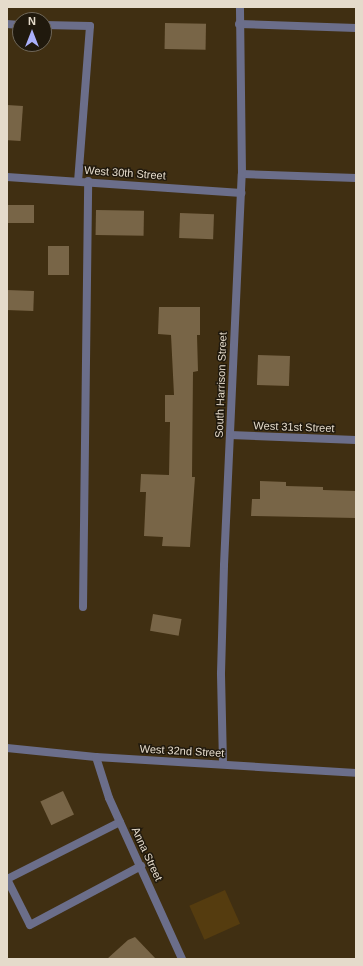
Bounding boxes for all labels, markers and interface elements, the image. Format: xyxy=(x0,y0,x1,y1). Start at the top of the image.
north arrow xyxy=(12,12,52,52)
text: N xyxy=(28,15,36,27)
street label: West 30th Street xyxy=(84,164,166,182)
street label: South Harrison Street xyxy=(213,332,229,438)
street label: West 31st Street xyxy=(253,419,335,435)
street label: West 32nd Street xyxy=(139,742,225,760)
street label: Anna Street xyxy=(129,825,165,883)

